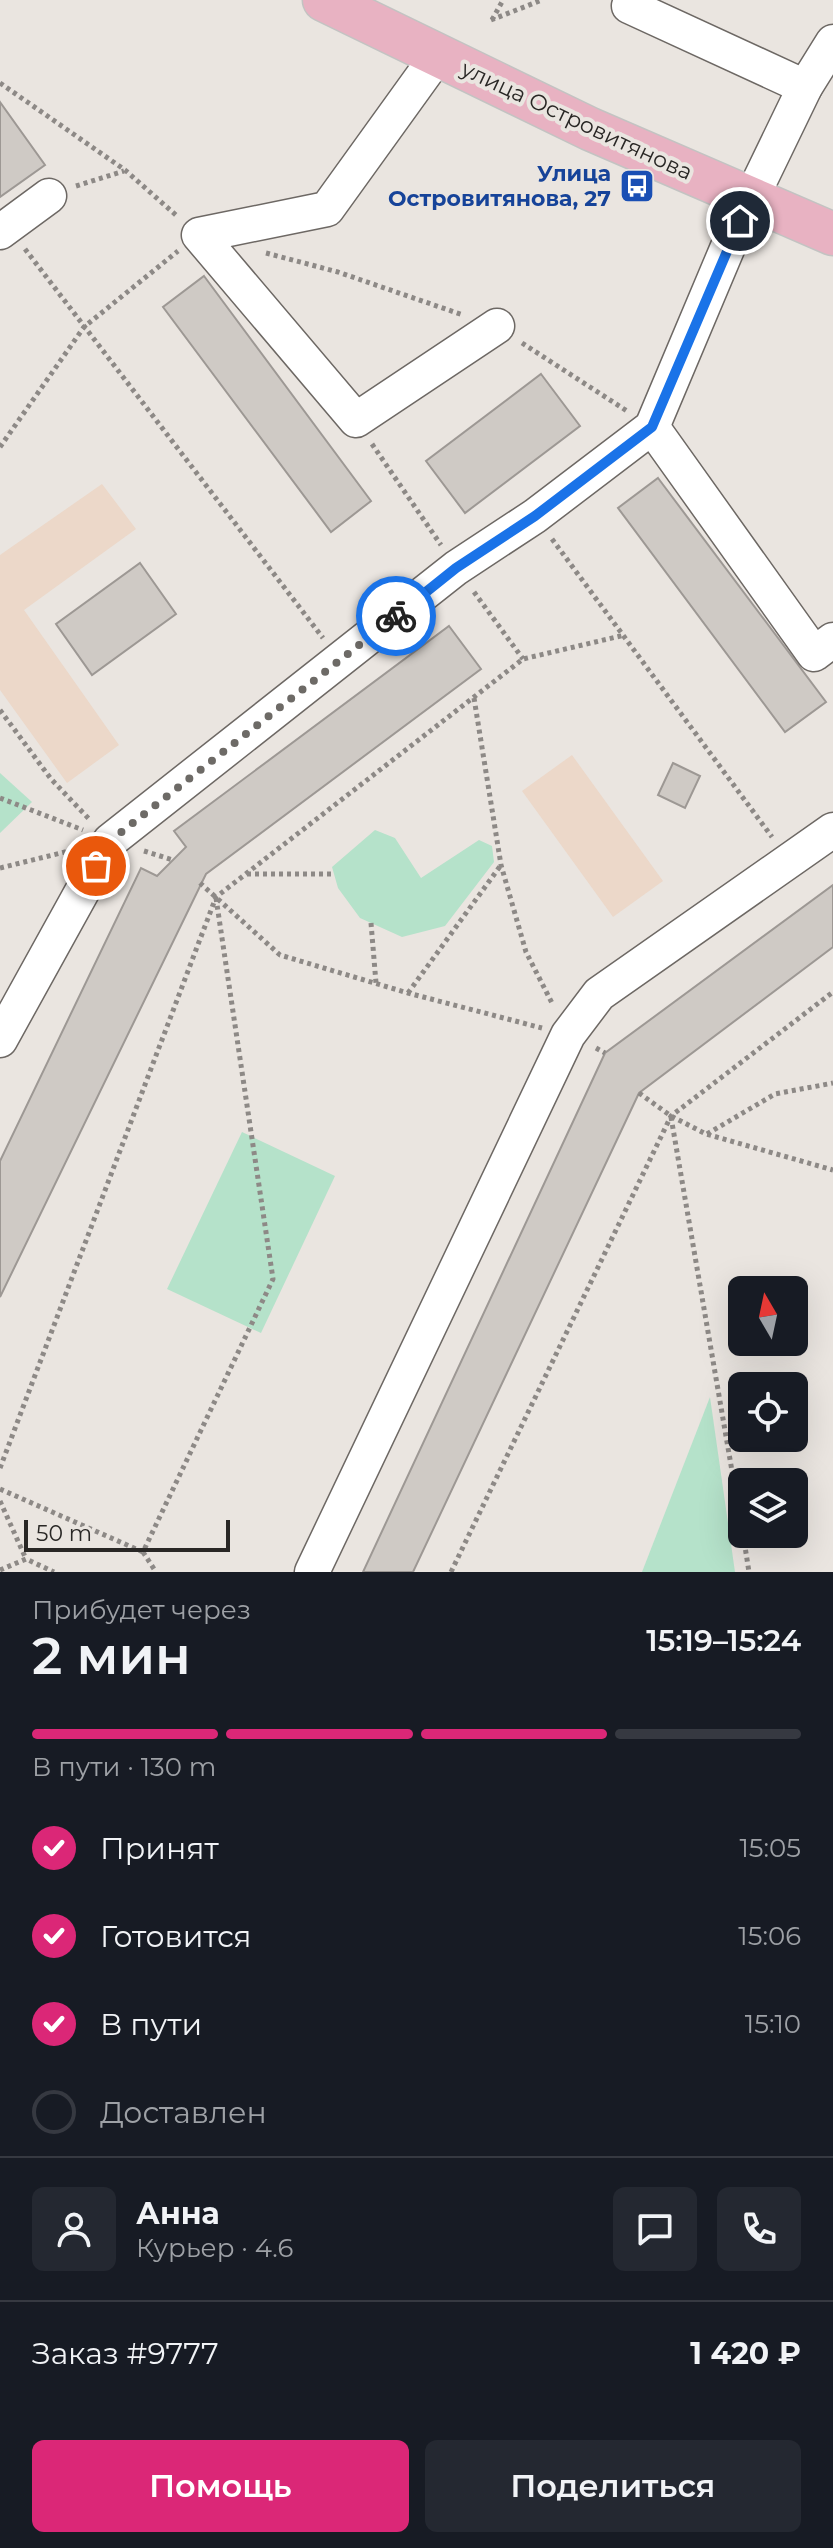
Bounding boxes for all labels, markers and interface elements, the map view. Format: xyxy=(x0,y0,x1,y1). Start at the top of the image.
street label: улица Островитянова xyxy=(456,55,697,186)
place label: Улица Островитянова, 27 xyxy=(388,160,611,212)
bus stop icon: Улица Островитянова, 27 xyxy=(618,167,656,205)
pin xyxy=(706,187,774,255)
icon: home xyxy=(718,199,762,243)
courier xyxy=(356,576,436,656)
icon: bike xyxy=(374,594,418,638)
pin xyxy=(62,832,130,900)
icon: bag xyxy=(74,844,118,888)
north arrow xyxy=(728,1276,808,1356)
map controls xyxy=(728,1276,808,1548)
button: locate xyxy=(728,1372,808,1452)
button: layers xyxy=(728,1468,808,1548)
scale bar xyxy=(24,1516,230,1552)
text: 50 m xyxy=(36,1520,92,1547)
text: Прибудет через xyxy=(32,1594,251,1626)
text: 15:19–15:24 xyxy=(646,1622,801,1659)
text: 2 мин xyxy=(32,1624,191,1687)
text: В пути · 130 m xyxy=(32,1751,216,1783)
icon: check xyxy=(32,1826,76,1870)
text: Принят xyxy=(100,1830,219,1867)
text: 15:05 xyxy=(739,1832,801,1864)
icon: check xyxy=(32,1914,76,1958)
text: Готовится xyxy=(100,1918,252,1955)
text: 15:06 xyxy=(738,1920,801,1952)
icon: check xyxy=(32,2002,76,2046)
text: В пути xyxy=(100,2006,202,2043)
text: 15:10 xyxy=(745,2008,801,2040)
text: Доставлен xyxy=(100,2094,267,2131)
button: person xyxy=(32,2187,116,2271)
button: chat xyxy=(613,2187,697,2271)
button: phone xyxy=(717,2187,801,2271)
text: Анна xyxy=(136,2195,220,2232)
text: Курьер · 4.6 xyxy=(136,2232,293,2264)
text: Заказ #9777 xyxy=(32,2335,219,2372)
text: 1 420 ₽ xyxy=(690,2335,801,2372)
button: Помощь xyxy=(32,2440,409,2532)
button: Поделиться xyxy=(425,2440,801,2532)

